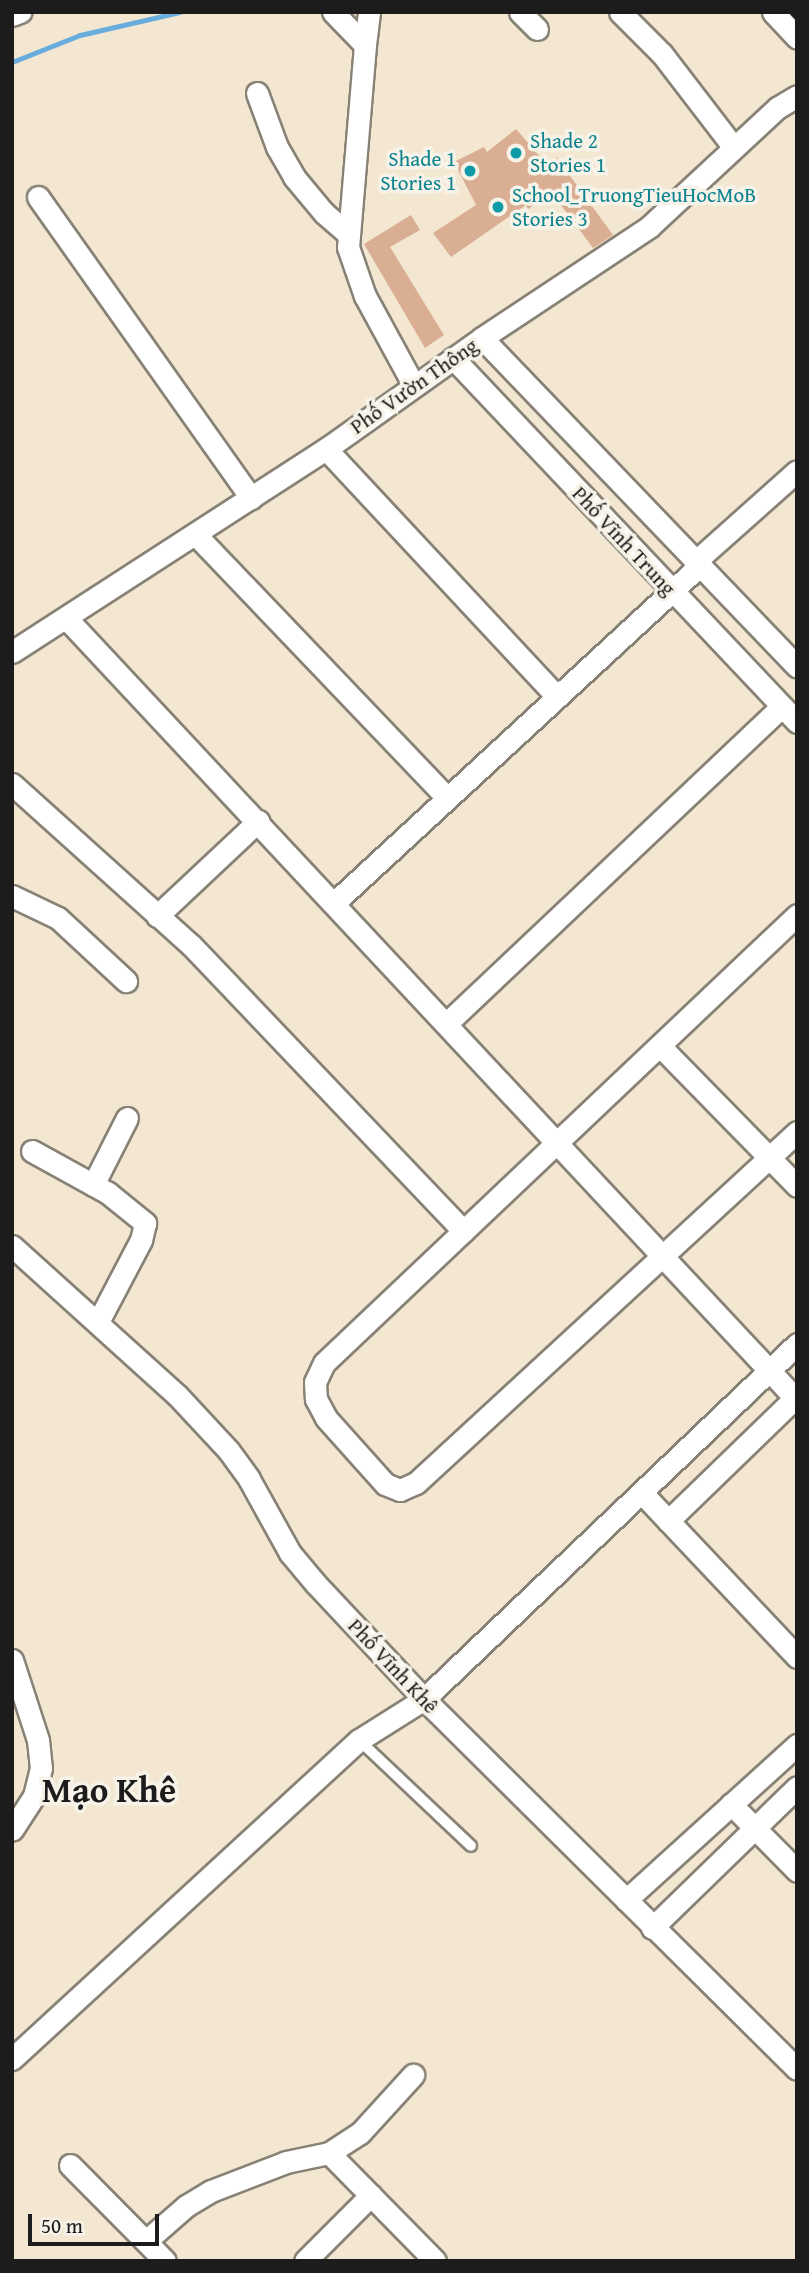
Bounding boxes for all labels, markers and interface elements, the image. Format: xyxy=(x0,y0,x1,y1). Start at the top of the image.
place label: Shade 2 Stories 1 xyxy=(530,128,606,178)
marker: Shade 2 Stories 1 xyxy=(508,145,524,161)
place label: Shade 1 Stories 1 xyxy=(380,146,456,196)
marker: Shade 1 Stories 1 xyxy=(462,163,478,179)
place label: School_TruongTieuHocMoB Stories 3 xyxy=(512,182,756,232)
marker: School_TruongTieuHocMoB Stories 3 xyxy=(490,199,506,215)
street label: Phố Vườn Thông xyxy=(345,333,483,439)
street label: Phố Vĩnh Trung xyxy=(567,481,681,601)
street label: Phố Vĩnh Khê xyxy=(343,1613,443,1719)
district label: Mạo Khê xyxy=(42,1769,176,1811)
scale bar xyxy=(32,2200,163,2244)
text: 50 m xyxy=(41,2210,83,2241)

